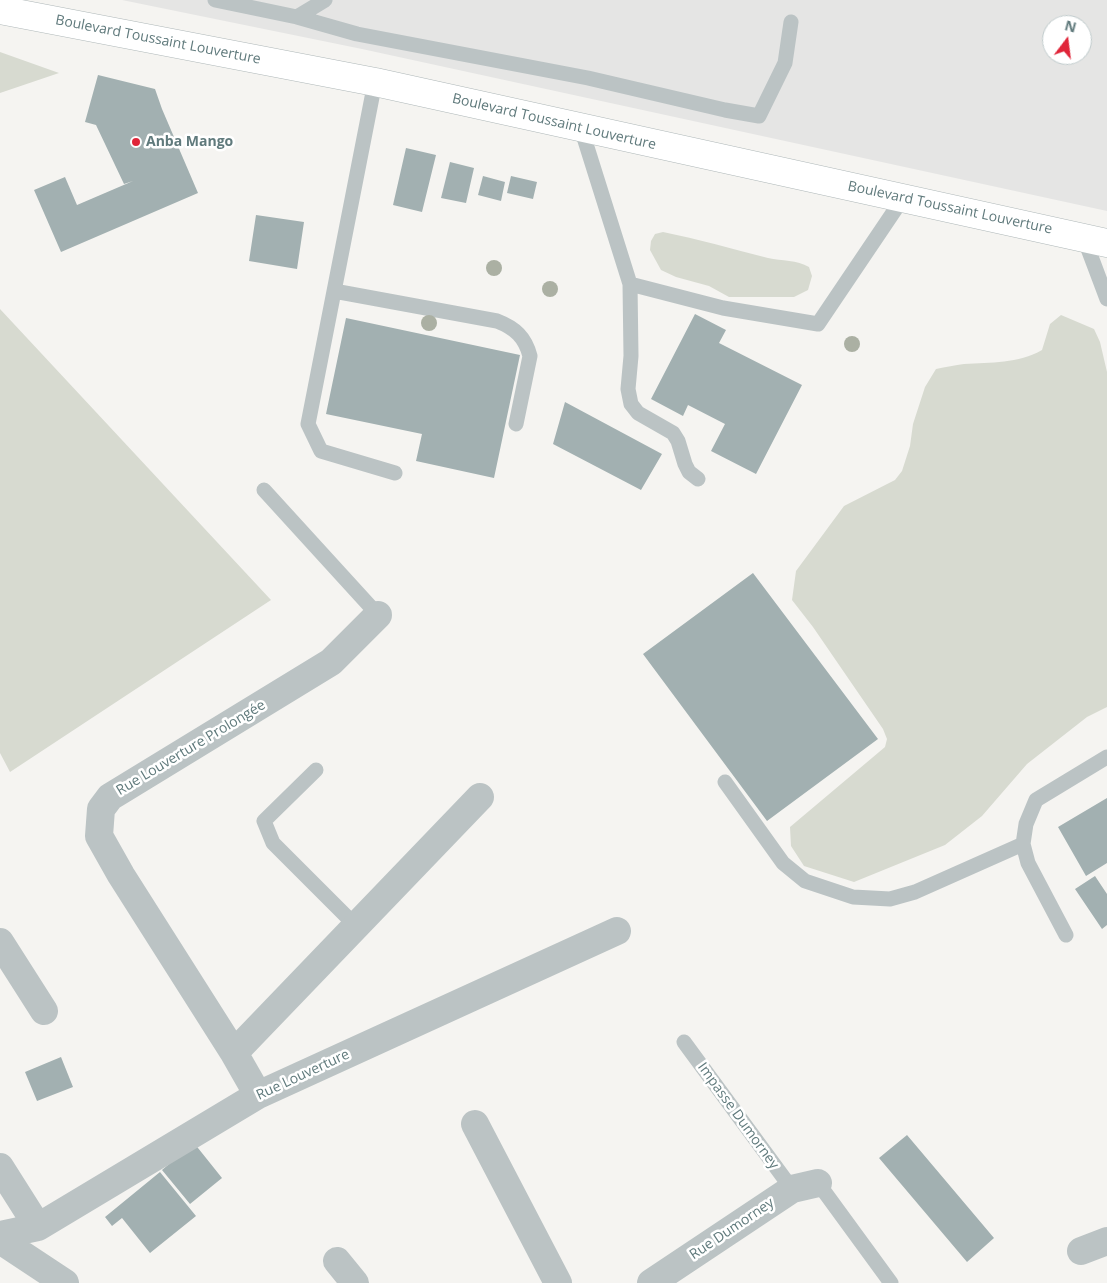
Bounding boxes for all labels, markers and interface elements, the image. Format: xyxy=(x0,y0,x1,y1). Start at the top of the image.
street label: Boulevard Toussaint Louverture xyxy=(54,12,262,68)
north arrow xyxy=(1042,15,1092,65)
text: N xyxy=(1063,15,1079,37)
street label: Boulevard Toussaint Louverture xyxy=(450,90,658,154)
place label: Anba Mango xyxy=(146,134,233,150)
marker: Anba Mango xyxy=(130,136,142,148)
street label: Boulevard Toussaint Louverture xyxy=(846,178,1054,238)
street label: Rue Louverture Prolongée xyxy=(113,697,269,799)
street label: Rue Louverture xyxy=(254,1046,352,1104)
street label: Impasse Dumorney xyxy=(694,1060,782,1172)
street label: Rue Dumorney xyxy=(687,1195,777,1263)

